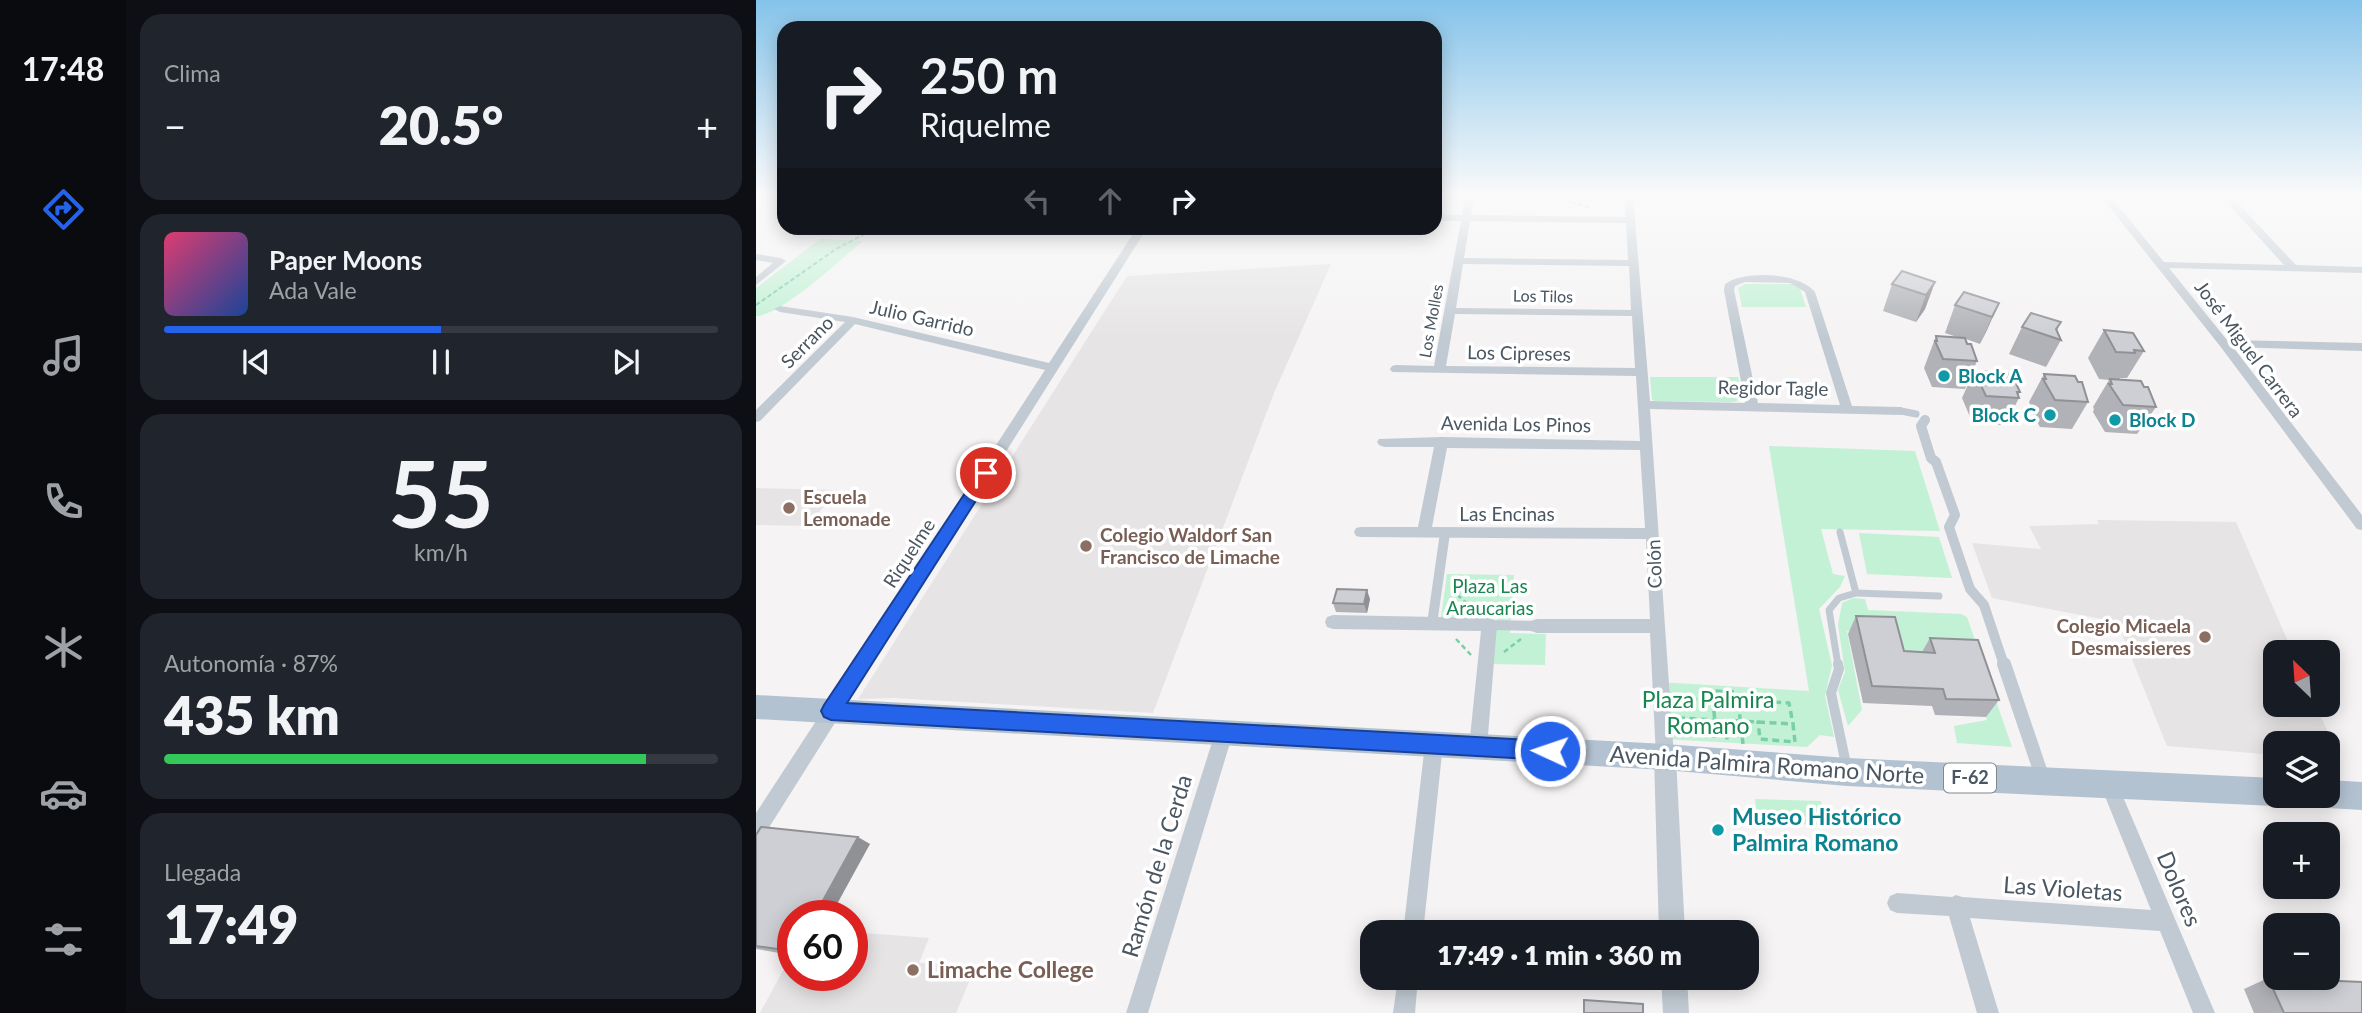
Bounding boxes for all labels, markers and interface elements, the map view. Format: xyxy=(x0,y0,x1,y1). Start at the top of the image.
text: 250 m xyxy=(920,46,1058,104)
text: 17:48 xyxy=(22,49,104,88)
icon: right xyxy=(805,49,896,140)
text: Clima xyxy=(164,59,221,87)
text: 20.5° xyxy=(379,94,503,156)
text: − xyxy=(164,103,186,149)
text: + xyxy=(696,103,718,149)
text: Riquelme xyxy=(920,105,1051,144)
icon: left xyxy=(1018,182,1056,220)
icon: ahead xyxy=(1091,182,1129,220)
icon: right xyxy=(1164,182,1202,220)
icon: directions xyxy=(39,185,88,234)
text: Paper Moons xyxy=(269,244,422,276)
text: Ada Vale xyxy=(269,276,357,304)
street label: José Miguel Carrera xyxy=(2190,276,2308,422)
street label: Los Molles xyxy=(1415,283,1446,359)
street label: Los Tilos xyxy=(1513,285,1573,306)
street label: Julio Garrido xyxy=(868,294,976,341)
street label: Serrano xyxy=(776,311,838,373)
icon: music xyxy=(39,331,88,380)
street label: Los Cipreses xyxy=(1467,340,1571,365)
icon: previous xyxy=(237,343,275,381)
icon: pause xyxy=(422,343,460,381)
icon: next xyxy=(607,343,645,381)
place label: Block A xyxy=(1958,364,2023,387)
marker: Block A xyxy=(1936,368,1952,384)
street label: Regidor Tagle xyxy=(1717,375,1829,400)
place label: Block C xyxy=(1972,403,2036,426)
marker: Block C xyxy=(2042,407,2058,423)
place label: Block D xyxy=(2129,408,2195,431)
street label: Avenida Los Pinos xyxy=(1441,411,1591,436)
marker: Block D xyxy=(2107,412,2123,428)
text: 55 xyxy=(388,438,494,547)
pin xyxy=(956,443,1016,503)
icon: arrive xyxy=(967,454,1005,492)
icon: phone xyxy=(39,477,88,526)
place label: Escuela Lemonade xyxy=(803,485,891,530)
marker: Escuela Lemonade xyxy=(781,500,797,516)
street label: Las Encinas xyxy=(1459,502,1555,525)
street label: Riquelme xyxy=(878,514,939,592)
place label: Colegio Waldorf San Francisco de Limache xyxy=(1100,523,1280,568)
text: km/h xyxy=(414,538,468,566)
marker: Colegio Waldorf San Francisco de Limache xyxy=(1078,538,1094,554)
street label: Colón xyxy=(1641,539,1666,589)
park label: Plaza Las Araucarias xyxy=(1446,574,1534,619)
place label: Colegio Micaela Desmaissieres xyxy=(2056,614,2191,659)
icon: climate xyxy=(39,623,88,672)
marker: Colegio Micaela Desmaissieres xyxy=(2197,629,2213,645)
north arrow xyxy=(2263,640,2340,718)
map controls xyxy=(2263,640,2340,990)
text: Autonomía · 87% xyxy=(164,649,338,677)
text: 435 km xyxy=(164,684,340,746)
park label: Plaza Palmira Romano xyxy=(1642,685,1774,739)
position arrow xyxy=(1513,714,1587,788)
button: layers xyxy=(2263,731,2340,808)
street label: Avenida Palmira Romano Norte xyxy=(1609,739,1925,789)
road number: F-62 xyxy=(1944,764,1996,792)
icon: car xyxy=(39,769,88,818)
street label: Ramón de la Cerda xyxy=(1115,771,1197,960)
place label: Museo Histórico Palmira Romano xyxy=(1732,802,1901,856)
marker: Museo Histórico Palmira Romano xyxy=(1710,822,1726,838)
button: + xyxy=(2263,822,2340,899)
street label: Dolores xyxy=(2152,847,2208,930)
text: Llegada xyxy=(164,858,241,886)
street label: Las Violetas xyxy=(2002,870,2124,906)
text: 17:49 xyxy=(164,893,298,955)
speed limit sign: 60 xyxy=(777,900,868,991)
button: − xyxy=(2263,913,2340,990)
icon: filters xyxy=(39,915,88,964)
text: 17:49 · 1 min · 360 m xyxy=(1437,939,1682,971)
place label: Limache College xyxy=(927,955,1094,983)
marker: Limache College xyxy=(905,962,921,978)

